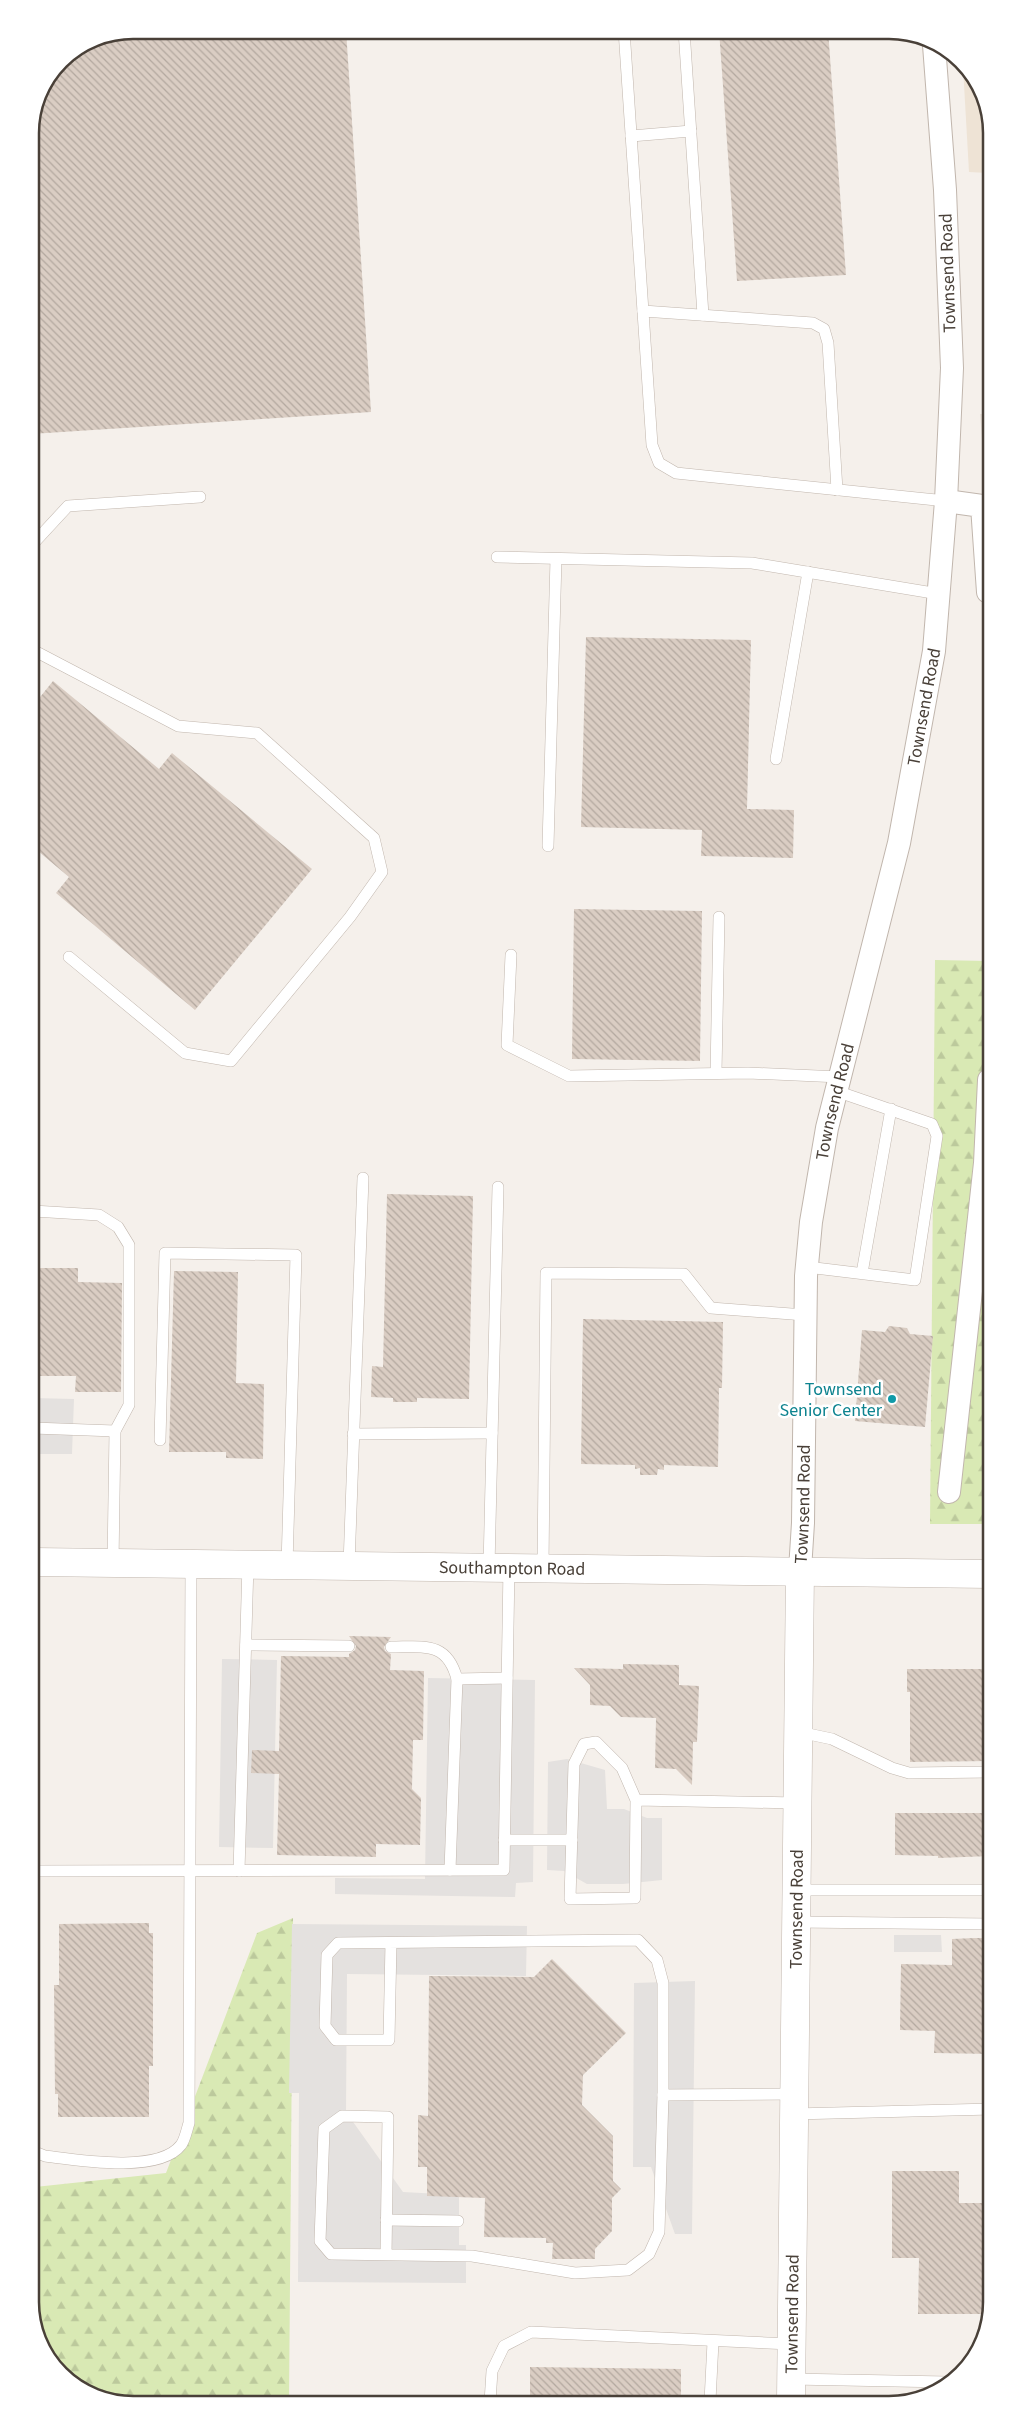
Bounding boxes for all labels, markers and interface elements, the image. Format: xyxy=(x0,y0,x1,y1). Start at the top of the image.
street label: Townsend Road xyxy=(933,213,963,333)
street label: Townsend Road xyxy=(901,646,947,768)
street label: Townsend Road xyxy=(809,1040,860,1162)
place label: Townsend Senior Center xyxy=(780,1377,883,1423)
marker: Townsend Senior Center xyxy=(886,1393,898,1405)
street label: Townsend Road xyxy=(788,1444,816,1565)
street label: Southampton Road xyxy=(439,1555,585,1581)
street label: Townsend Road xyxy=(783,1849,809,1969)
street label: Townsend Road xyxy=(779,2254,805,2374)

